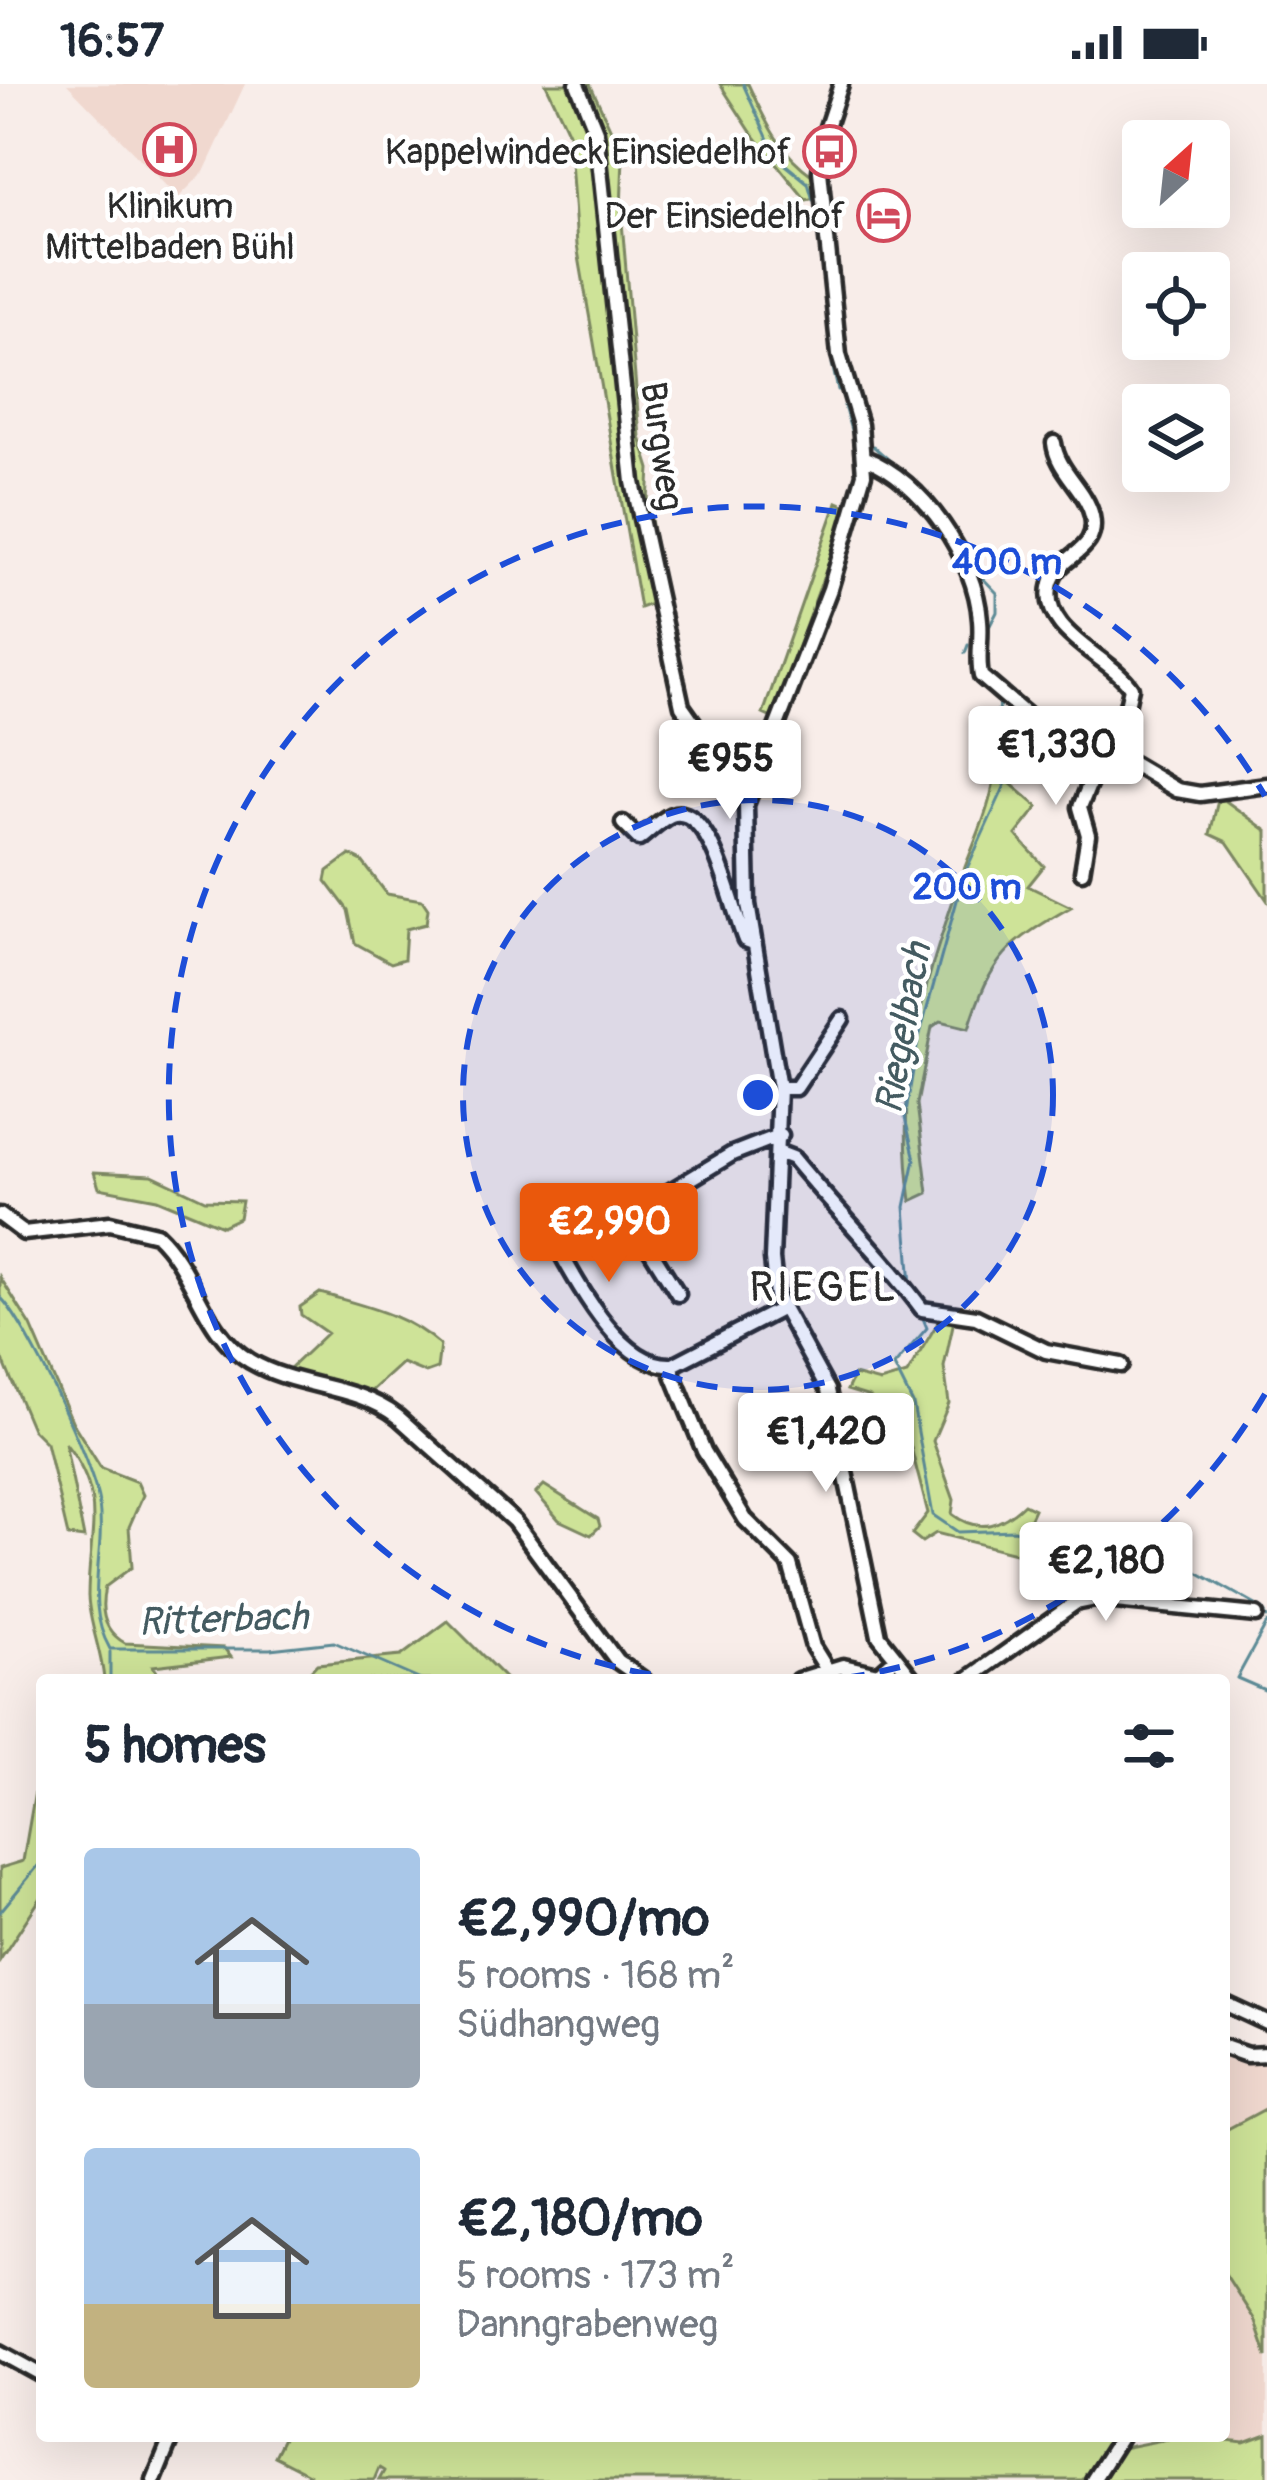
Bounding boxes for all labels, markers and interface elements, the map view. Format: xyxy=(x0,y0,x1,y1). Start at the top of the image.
text: 16:57 xyxy=(60,14,164,70)
north arrow xyxy=(1122,120,1230,228)
map controls xyxy=(1122,120,1230,492)
hospital icon: Klinikum Mittelbaden Bühl xyxy=(142,121,198,177)
bus stop icon: Kappelwindeck Einsiedelhof xyxy=(802,123,858,179)
place label: Kappelwindeck Einsiedelhof xyxy=(385,130,791,175)
place label: Klinikum Mittelbaden Bühl xyxy=(45,184,295,270)
hotel icon: Der Einsiedelhof xyxy=(856,187,912,243)
place label: Der Einsiedelhof xyxy=(604,194,845,239)
button: locate xyxy=(1122,252,1230,360)
street label: Burgweg xyxy=(630,379,693,514)
button: layers xyxy=(1122,384,1230,492)
text: 400 m xyxy=(952,540,1062,585)
pin: €1,330 xyxy=(958,706,1154,808)
pin: €955 xyxy=(659,720,801,822)
text: €1,330 xyxy=(995,720,1117,769)
text: €955 xyxy=(686,734,774,783)
text: 200 m xyxy=(912,865,1022,910)
water label: Riegelbach xyxy=(864,937,943,1117)
centre of rings xyxy=(737,1074,779,1116)
pin: €2,990 xyxy=(511,1183,707,1285)
text: €2,990 xyxy=(547,1197,671,1246)
district label: RIEGEL xyxy=(749,1262,899,1314)
pin: €1,420 xyxy=(728,1393,924,1495)
text: €1,420 xyxy=(765,1407,887,1456)
pin: €2,180 xyxy=(1008,1522,1204,1624)
text: €2,180 xyxy=(1047,1536,1166,1585)
water label: Ritterbach xyxy=(137,1592,311,1647)
icon: filters xyxy=(1116,1713,1182,1779)
text: 5 homes xyxy=(84,1714,266,1778)
text: €2,990/mo xyxy=(456,1887,709,1951)
icon: home xyxy=(180,1896,324,2040)
text: 5 rooms · 168 m² xyxy=(456,1951,735,2000)
text: Südhangweg xyxy=(456,2000,660,2049)
text: €2,180/mo xyxy=(456,2187,703,2251)
icon: home xyxy=(180,2196,324,2340)
text: 5 rooms · 173 m² xyxy=(456,2251,735,2300)
text: Danngrabenweg xyxy=(456,2300,718,2349)

